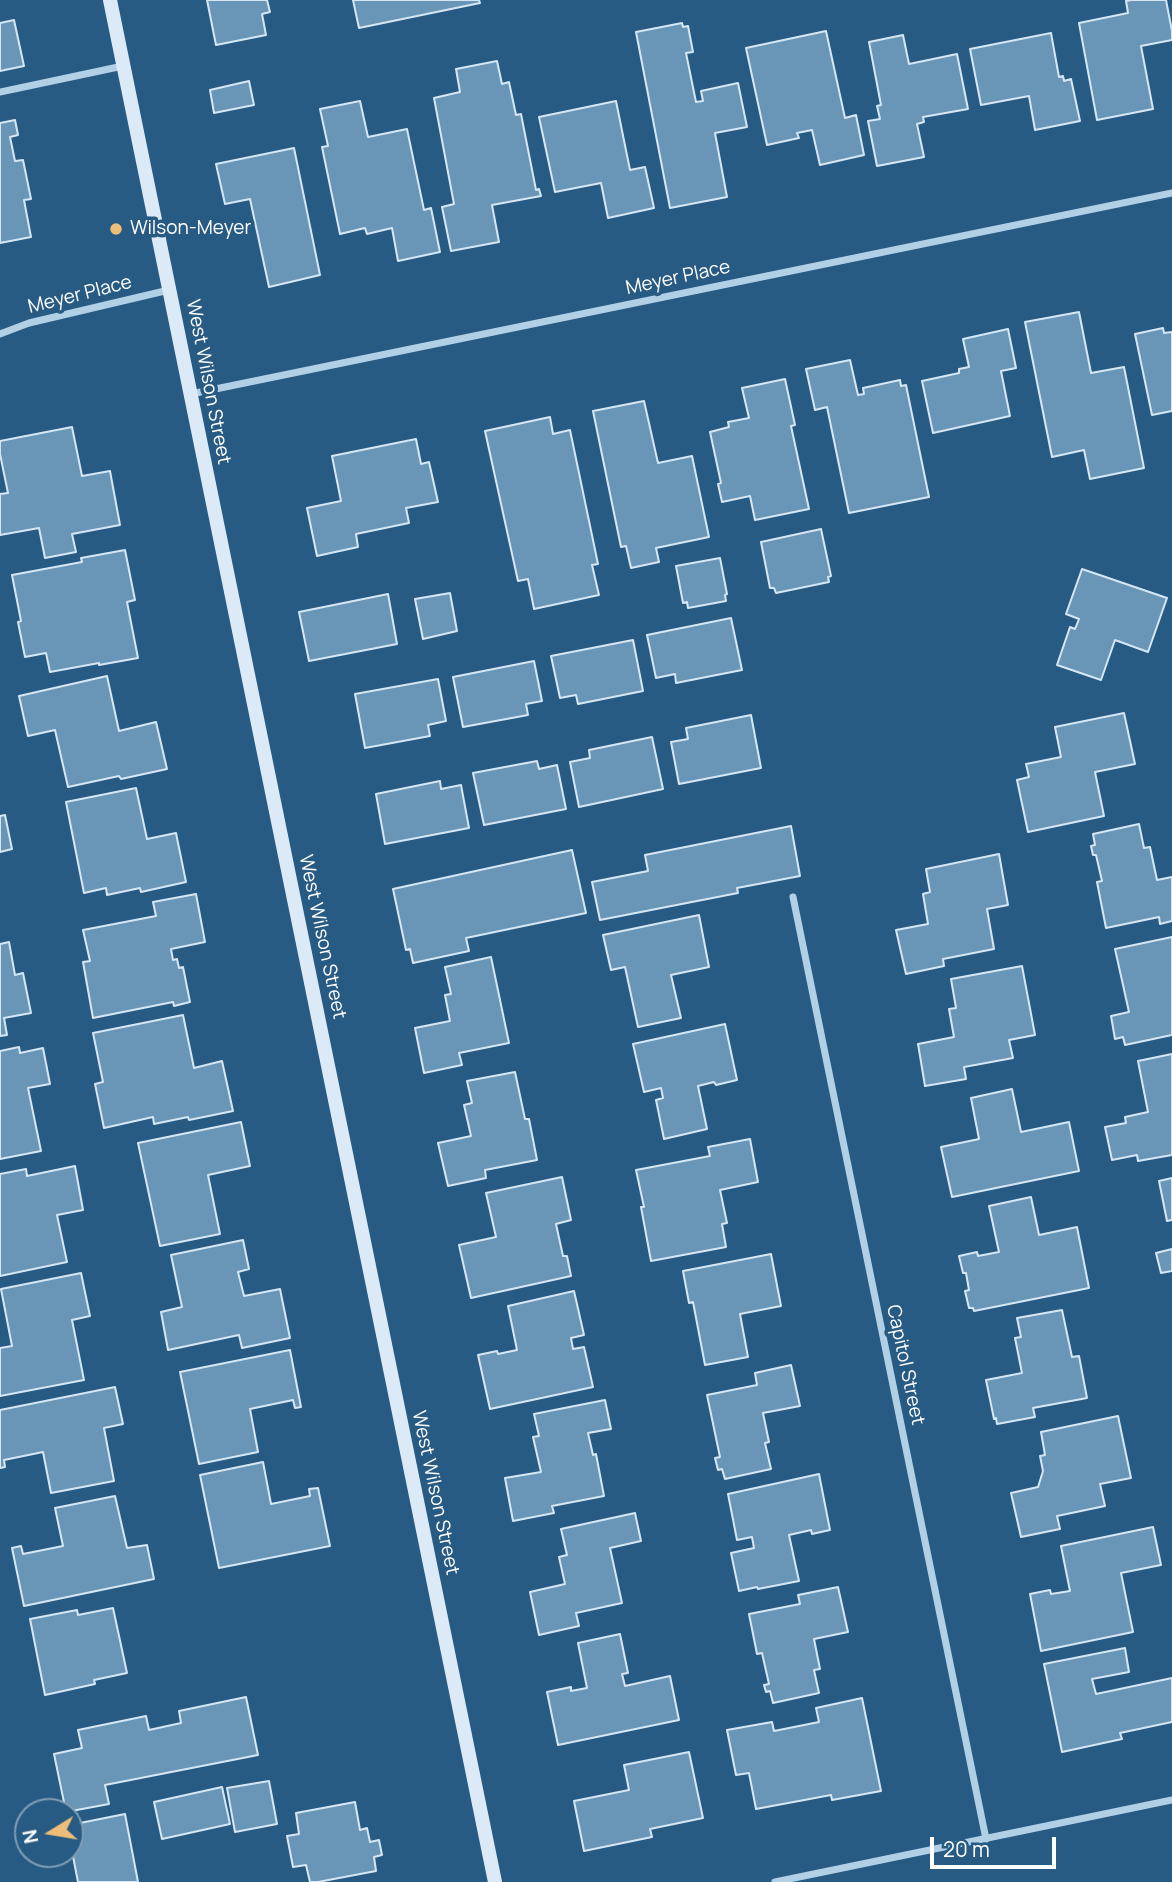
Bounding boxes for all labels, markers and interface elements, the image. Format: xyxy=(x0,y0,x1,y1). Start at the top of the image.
place label: Wilson-Meyer xyxy=(130,218,251,240)
marker: Wilson-Meyer xyxy=(108,221,124,237)
street label: Meyer Place xyxy=(624,256,732,300)
street label: Meyer Place xyxy=(26,271,134,319)
street label: West Wilson Street xyxy=(181,298,235,466)
street label: West Wilson Street xyxy=(293,853,351,1021)
street label: Capitol Street xyxy=(881,1303,929,1427)
street label: West Wilson Street xyxy=(406,1409,464,1577)
north arrow xyxy=(14,1798,84,1868)
scale bar xyxy=(934,1822,1060,1866)
text: N xyxy=(16,1827,44,1846)
text: 20 m xyxy=(943,1835,990,1863)

